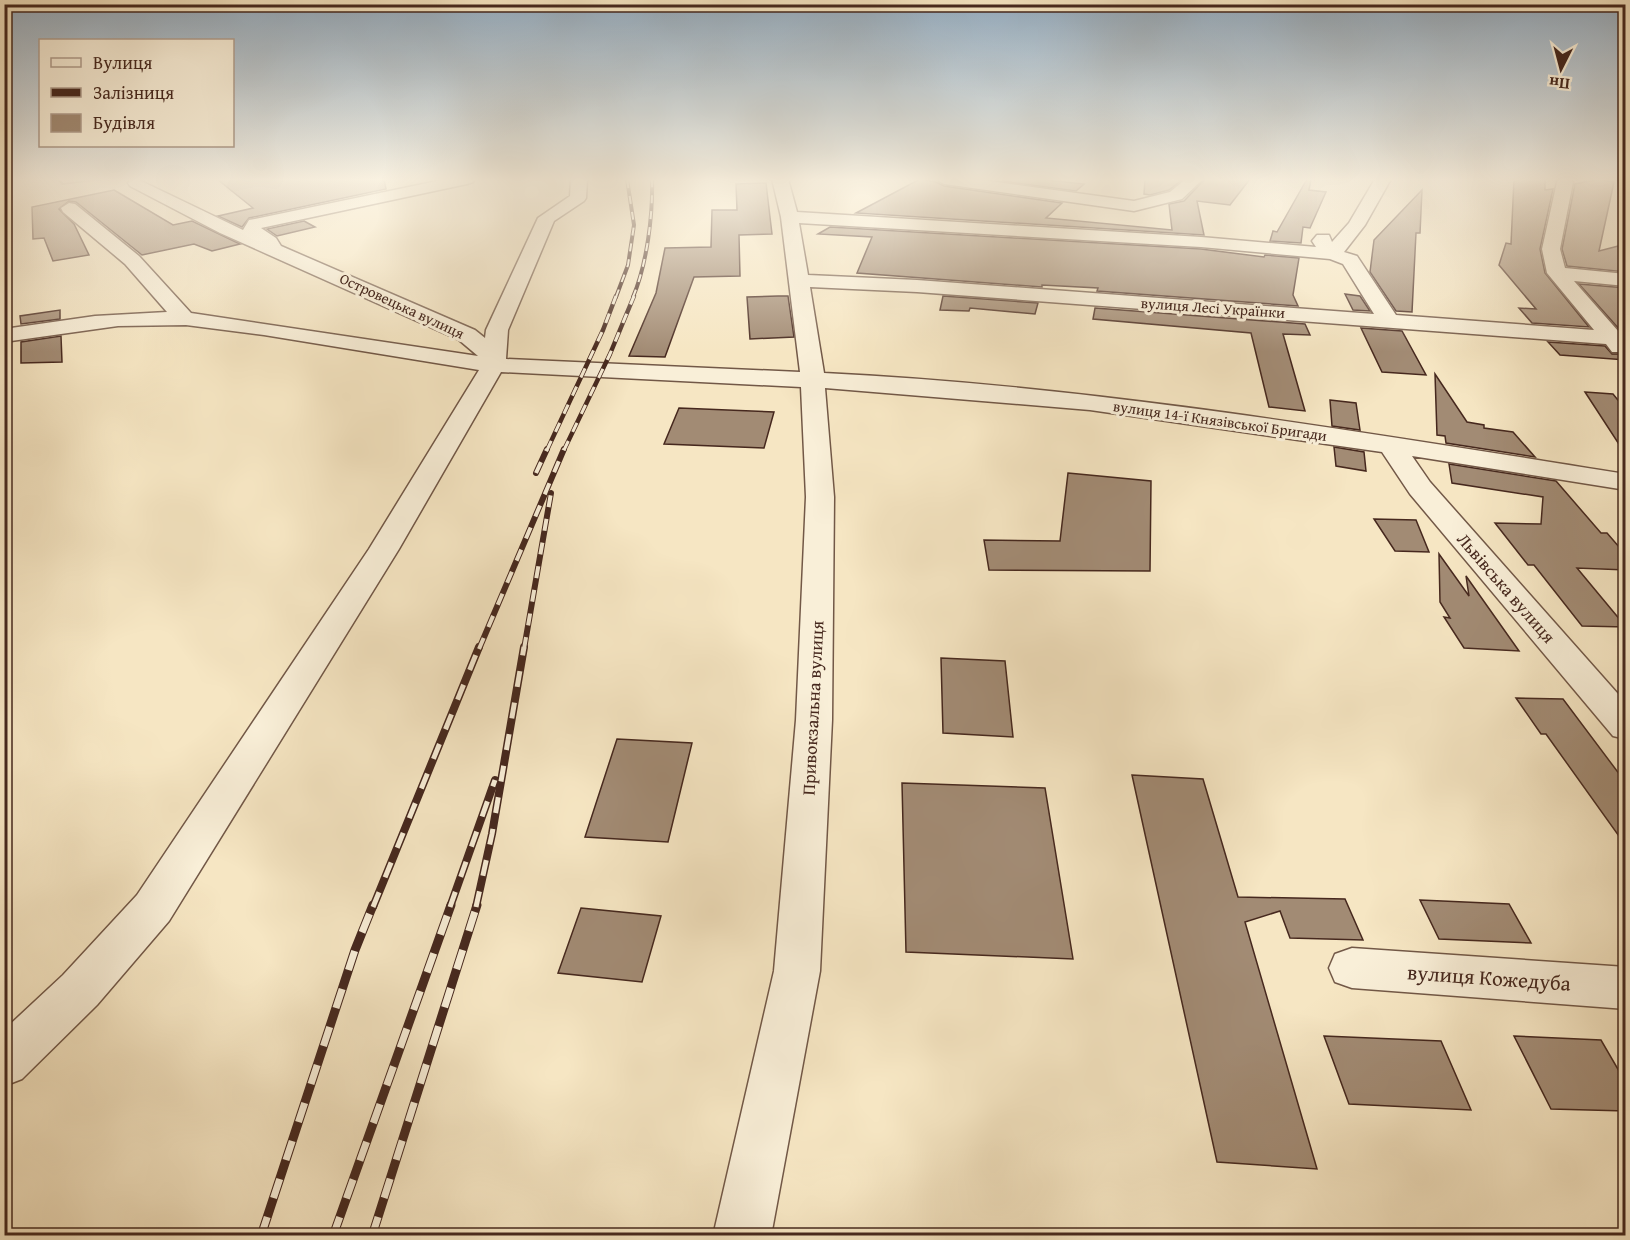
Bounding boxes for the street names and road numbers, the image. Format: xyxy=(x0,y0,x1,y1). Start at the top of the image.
street label: Островецька вулиця xyxy=(336,267,468,344)
street label: вулиця Лесі Українки xyxy=(1140,292,1286,323)
street label: вулиця 14-ї Князівської Бригади xyxy=(1112,395,1328,446)
street label: Львівська вулиця xyxy=(1451,526,1562,649)
street label: Привокзальна вулиця xyxy=(794,620,831,796)
street label: вулиця Кожедуба xyxy=(1406,956,1572,999)

